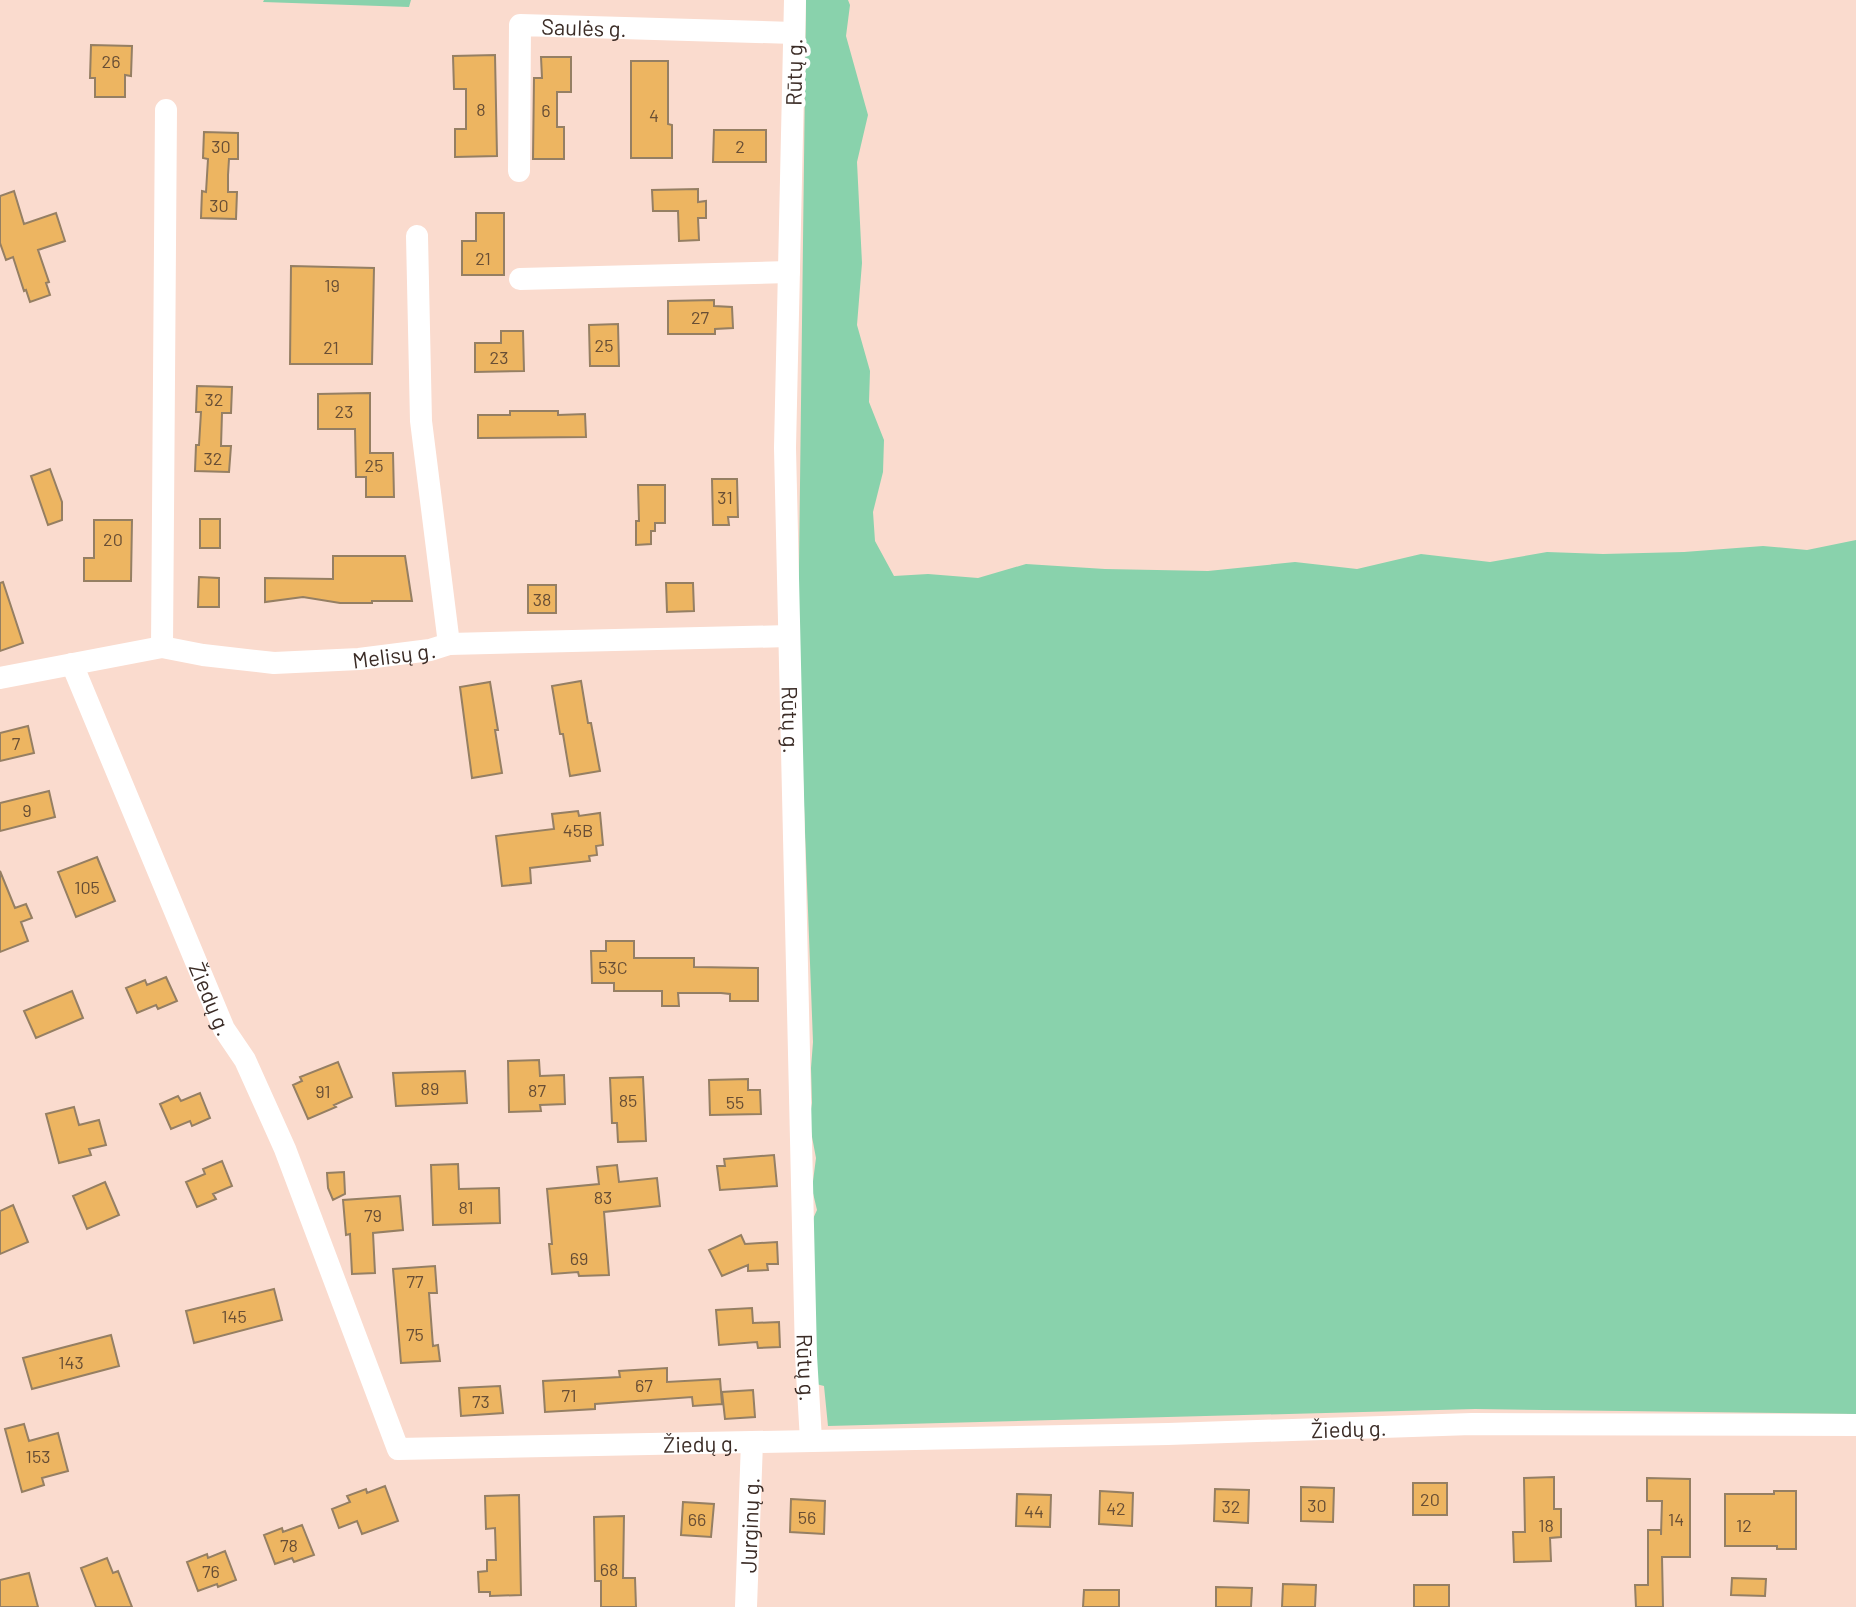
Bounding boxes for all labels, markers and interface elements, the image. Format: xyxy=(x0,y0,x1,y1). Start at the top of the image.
street label: Saulės g. xyxy=(541,13,627,41)
street label: Rūtų g. xyxy=(779,38,807,106)
house number: 26 xyxy=(102,50,120,72)
house number: 8 xyxy=(476,98,486,120)
house number: 6 xyxy=(541,99,551,121)
house number: 4 xyxy=(649,104,659,126)
house number: 30 xyxy=(211,135,231,157)
house number: 2 xyxy=(735,135,745,157)
house number: 30 xyxy=(209,194,229,216)
house number: 21 xyxy=(475,247,491,269)
house number: 19 xyxy=(324,274,340,296)
house number: 27 xyxy=(691,306,710,328)
house number: 25 xyxy=(595,334,613,356)
house number: 21 xyxy=(323,336,339,358)
house number: 23 xyxy=(490,346,508,368)
house number: 32 xyxy=(205,388,223,410)
house number: 23 xyxy=(335,400,353,422)
house number: 32 xyxy=(204,447,222,469)
house number: 25 xyxy=(365,454,383,476)
house number: 31 xyxy=(717,486,733,508)
house number: 20 xyxy=(103,528,123,550)
house number: 38 xyxy=(533,588,551,610)
street label: Melisų g. xyxy=(351,636,438,673)
street label: Rūtų g. xyxy=(778,686,805,754)
house number: 7 xyxy=(12,732,21,754)
house number: 9 xyxy=(22,799,32,821)
house number: 45B xyxy=(563,819,593,841)
house number: 105 xyxy=(74,876,100,898)
house number: 53C xyxy=(598,956,628,978)
street label: Žiedų g. xyxy=(185,958,237,1040)
house number: 89 xyxy=(421,1077,439,1099)
house number: 87 xyxy=(528,1079,546,1101)
house number: 91 xyxy=(315,1080,331,1102)
house number: 85 xyxy=(619,1089,637,1111)
house number: 55 xyxy=(726,1091,744,1113)
house number: 83 xyxy=(594,1186,612,1208)
house number: 81 xyxy=(458,1196,474,1218)
house number: 79 xyxy=(364,1204,382,1226)
house number: 69 xyxy=(570,1247,588,1269)
house number: 77 xyxy=(406,1270,424,1292)
house number: 145 xyxy=(221,1305,247,1327)
house number: 75 xyxy=(406,1323,424,1345)
street label: Rūtų g. xyxy=(792,1334,822,1402)
house number: 143 xyxy=(58,1351,84,1373)
house number: 67 xyxy=(635,1374,653,1396)
house number: 71 xyxy=(562,1384,576,1406)
house number: 73 xyxy=(472,1390,490,1412)
street label: Žiedų g. xyxy=(1311,1414,1387,1442)
street label: Žiedų g. xyxy=(663,1429,739,1457)
house number: 153 xyxy=(26,1445,50,1467)
street label: Jurginų g. xyxy=(734,1477,764,1573)
house number: 20 xyxy=(1420,1488,1440,1510)
house number: 30 xyxy=(1307,1494,1327,1516)
house number: 32 xyxy=(1222,1495,1240,1517)
house number: 42 xyxy=(1106,1497,1126,1519)
house number: 44 xyxy=(1024,1500,1044,1522)
house number: 56 xyxy=(798,1506,816,1528)
house number: 66 xyxy=(688,1508,706,1530)
house number: 14 xyxy=(1668,1508,1684,1530)
house number: 18 xyxy=(1538,1514,1554,1536)
house number: 12 xyxy=(1736,1514,1752,1536)
house number: 78 xyxy=(280,1534,298,1556)
house number: 68 xyxy=(600,1558,618,1580)
house number: 76 xyxy=(202,1560,220,1582)

